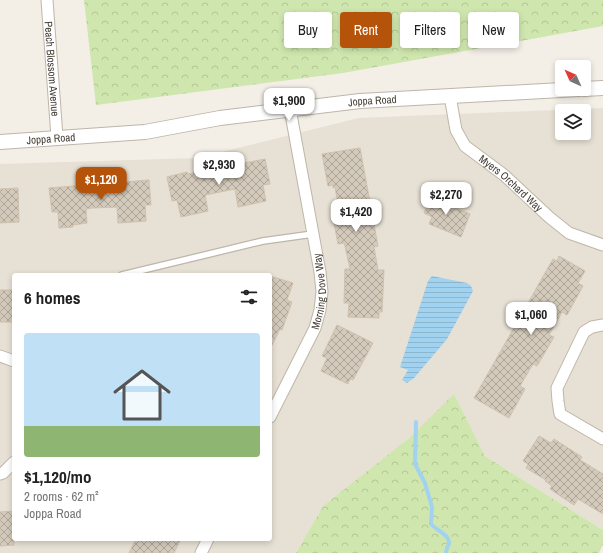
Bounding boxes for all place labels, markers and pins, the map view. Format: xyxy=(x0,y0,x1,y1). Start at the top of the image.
pin: $1,900 xyxy=(256,88,322,122)
pin: $2,930 xyxy=(186,152,252,186)
pin: $1,120 xyxy=(68,167,134,201)
pin: $2,270 xyxy=(413,182,479,216)
pin: $1,420 xyxy=(323,199,389,233)
pin: $1,060 xyxy=(498,302,564,336)

